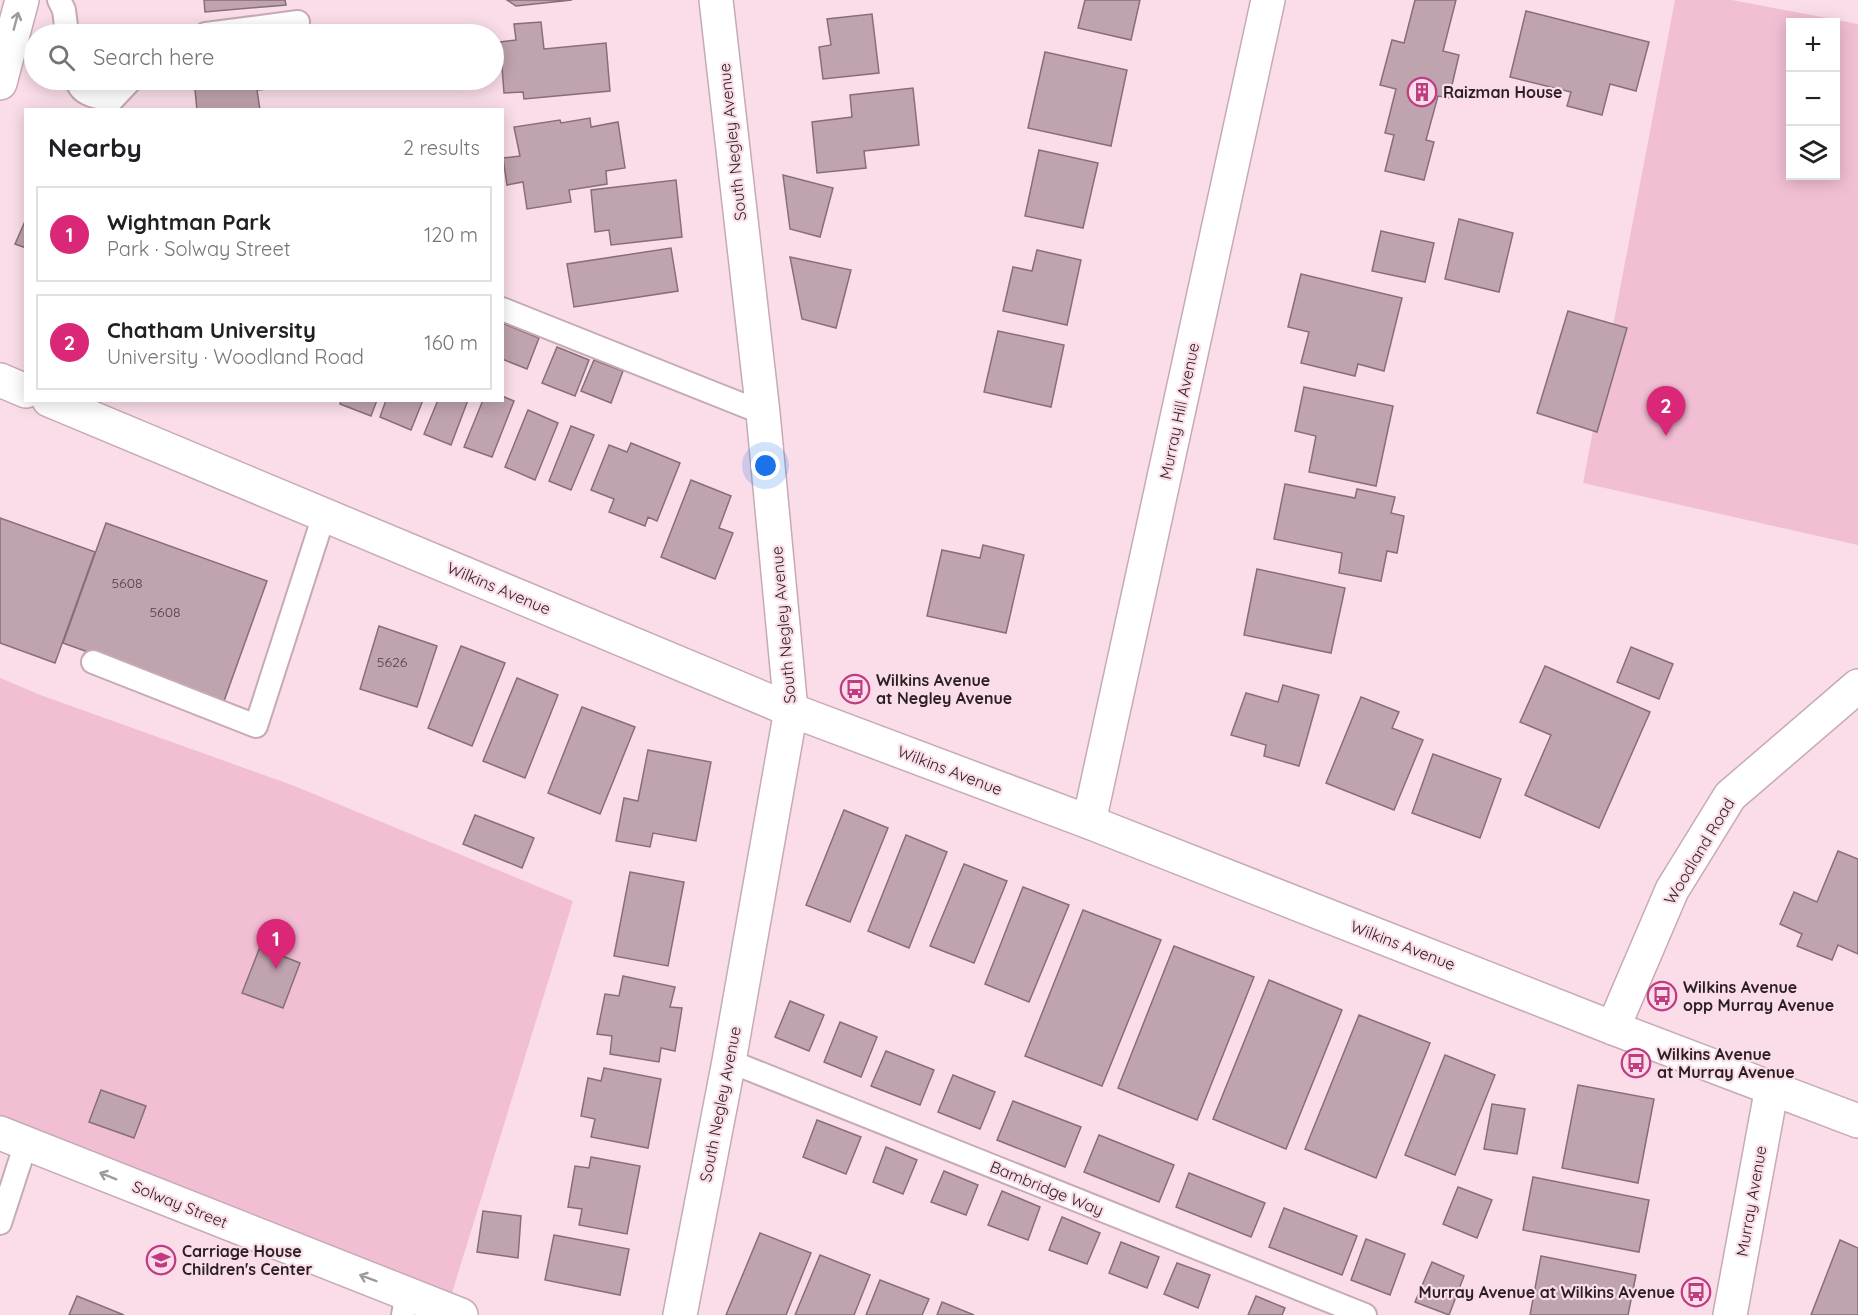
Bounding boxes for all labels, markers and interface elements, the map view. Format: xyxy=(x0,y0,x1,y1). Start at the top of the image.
one-way arrow xyxy=(11,12,23,31)
map controls xyxy=(1786,18,1840,180)
button: + xyxy=(1786,18,1840,72)
search box xyxy=(24,24,504,90)
icon: search xyxy=(45,41,78,74)
text: Search here xyxy=(93,43,214,71)
street label: South Negley Avenue xyxy=(714,62,750,222)
button: − xyxy=(1786,72,1840,126)
building icon: Raizman House xyxy=(1406,76,1438,108)
place label: Raizman House xyxy=(1443,82,1562,102)
button: layers xyxy=(1786,126,1840,180)
text: Nearby xyxy=(48,131,142,164)
text: 2 results xyxy=(403,135,480,160)
text: Wightman Park xyxy=(107,208,271,236)
text: 1 xyxy=(66,222,73,247)
text: 120 m xyxy=(424,222,478,247)
text: Park · Solway Street xyxy=(107,236,291,261)
text: Chatham University xyxy=(107,316,316,344)
text: 2 xyxy=(64,330,75,355)
text: 160 m xyxy=(424,330,478,355)
street label: Murray Hill Avenue xyxy=(1155,341,1203,481)
text: University · Woodland Road xyxy=(107,344,364,369)
pin: 2 xyxy=(1646,386,1686,436)
your location xyxy=(751,451,780,480)
street label: South Negley Avenue xyxy=(766,545,800,705)
street label: Wilkins Avenue xyxy=(444,557,554,619)
house number: 5608 xyxy=(111,574,143,592)
house number: 5608 xyxy=(149,603,181,621)
house number: 5626 xyxy=(377,653,408,671)
place label: Wilkins Avenue at Negley Avenue xyxy=(876,670,1012,708)
bus stop icon: Wilkins Avenue at Negley Avenue xyxy=(839,673,871,705)
street label: Wilkins Avenue xyxy=(895,741,1005,799)
street label: Woodland Road xyxy=(1659,794,1739,908)
street label: Wilkins Avenue xyxy=(1348,916,1458,974)
pin: 1 xyxy=(256,920,296,969)
place label: Wilkins Avenue opp Murray Avenue xyxy=(1683,977,1834,1015)
bus stop icon: Wilkins Avenue opp Murray Avenue xyxy=(1646,980,1678,1012)
street label: South Negley Avenue xyxy=(695,1025,745,1183)
place label: Wilkins Avenue at Murray Avenue xyxy=(1657,1044,1795,1082)
bus stop icon: Wilkins Avenue at Murray Avenue xyxy=(1620,1047,1652,1079)
street label: Murray Avenue xyxy=(1731,1144,1771,1258)
street label: Bambridge Way xyxy=(987,1156,1107,1220)
one-way arrow xyxy=(99,1170,118,1181)
street label: Solway Street xyxy=(129,1176,231,1232)
place label: Carriage House Children's Center xyxy=(182,1241,312,1279)
school or university icon: Carriage House Children's Center xyxy=(145,1244,177,1276)
one-way arrow xyxy=(359,1272,378,1283)
bus stop icon: Murray Avenue at Wilkins Avenue xyxy=(1680,1276,1712,1308)
place label: Murray Avenue at Wilkins Avenue xyxy=(1419,1282,1675,1302)

